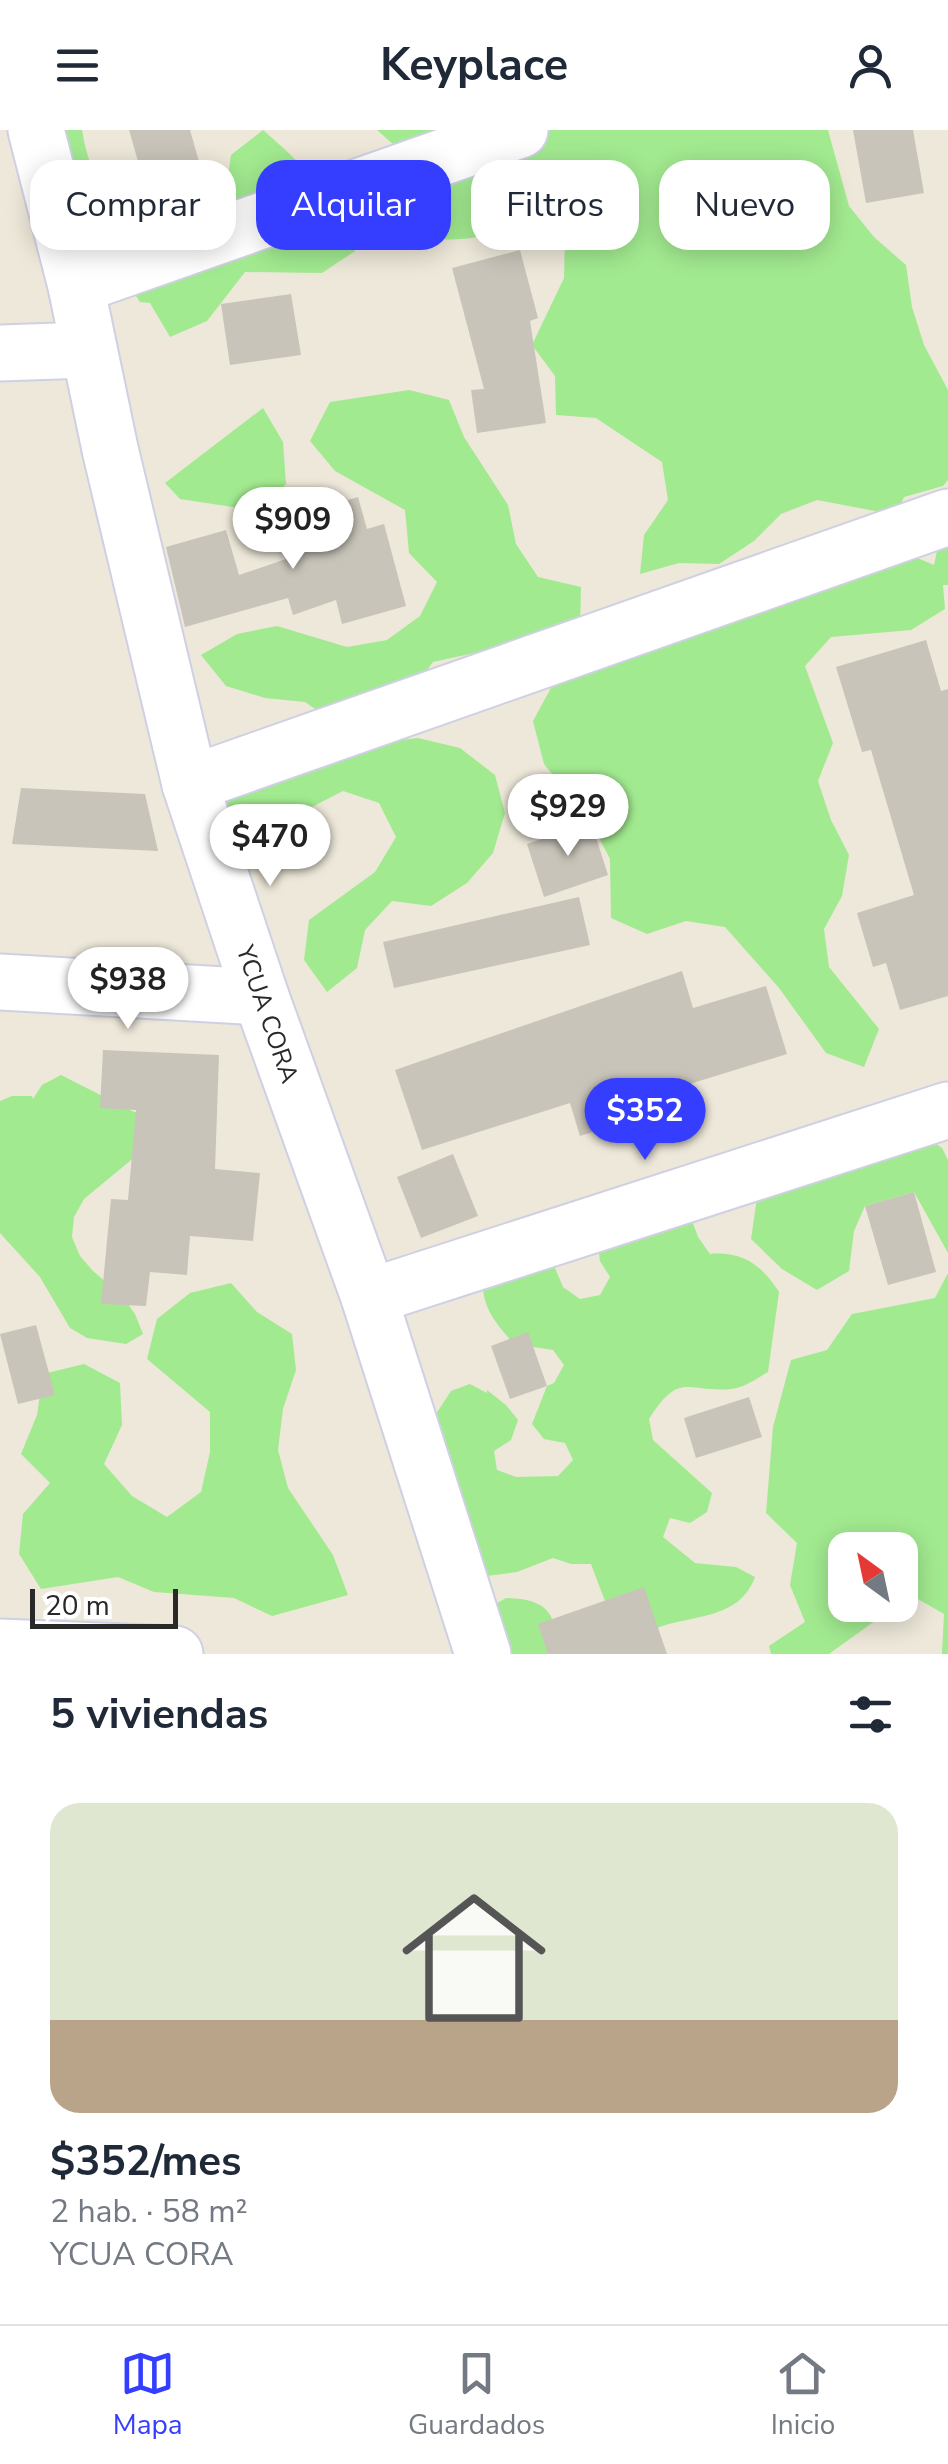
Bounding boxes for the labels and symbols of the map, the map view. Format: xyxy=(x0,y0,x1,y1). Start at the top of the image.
pin: $909 xyxy=(234,487,352,572)
pin: $929 xyxy=(509,774,627,859)
pin: $470 xyxy=(211,804,329,889)
street label: YCUA CORA xyxy=(227,940,306,1088)
pin: $938 xyxy=(69,947,187,1032)
pin: $352 xyxy=(586,1078,704,1163)
north arrow xyxy=(828,1532,918,1622)
scale bar xyxy=(30,1584,178,1628)

